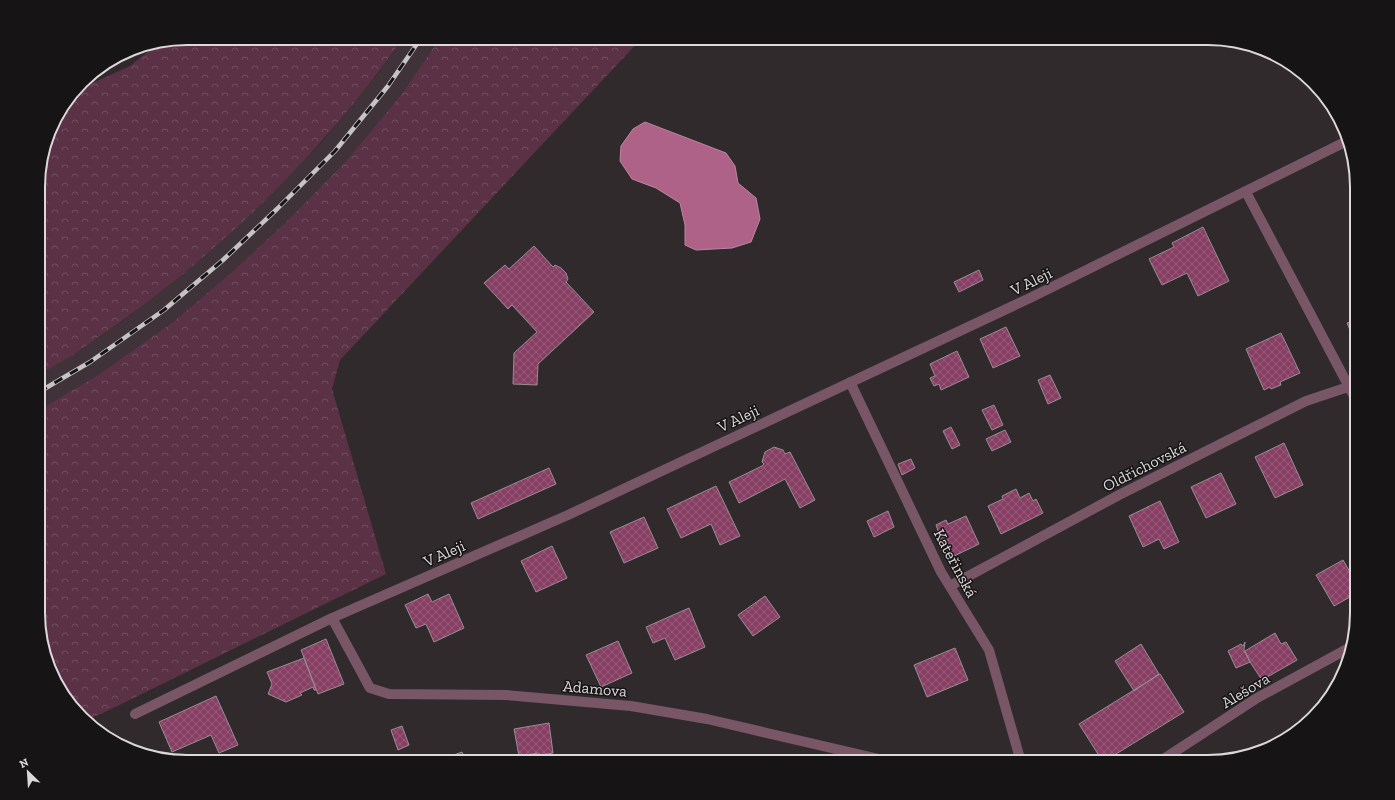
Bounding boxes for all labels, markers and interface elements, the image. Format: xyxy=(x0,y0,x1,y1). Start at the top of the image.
street label: V Aleji xyxy=(1007,263,1055,300)
street label: V Aleji xyxy=(714,400,762,437)
street label: Oldřichovská xyxy=(1099,437,1189,496)
street label: Kateřinská xyxy=(930,526,982,601)
street label: V Aleji xyxy=(419,536,468,571)
street label: Alešova xyxy=(1218,669,1273,712)
street label: Adamova xyxy=(562,676,628,701)
north arrow xyxy=(8,752,48,792)
text: N xyxy=(17,755,31,771)

